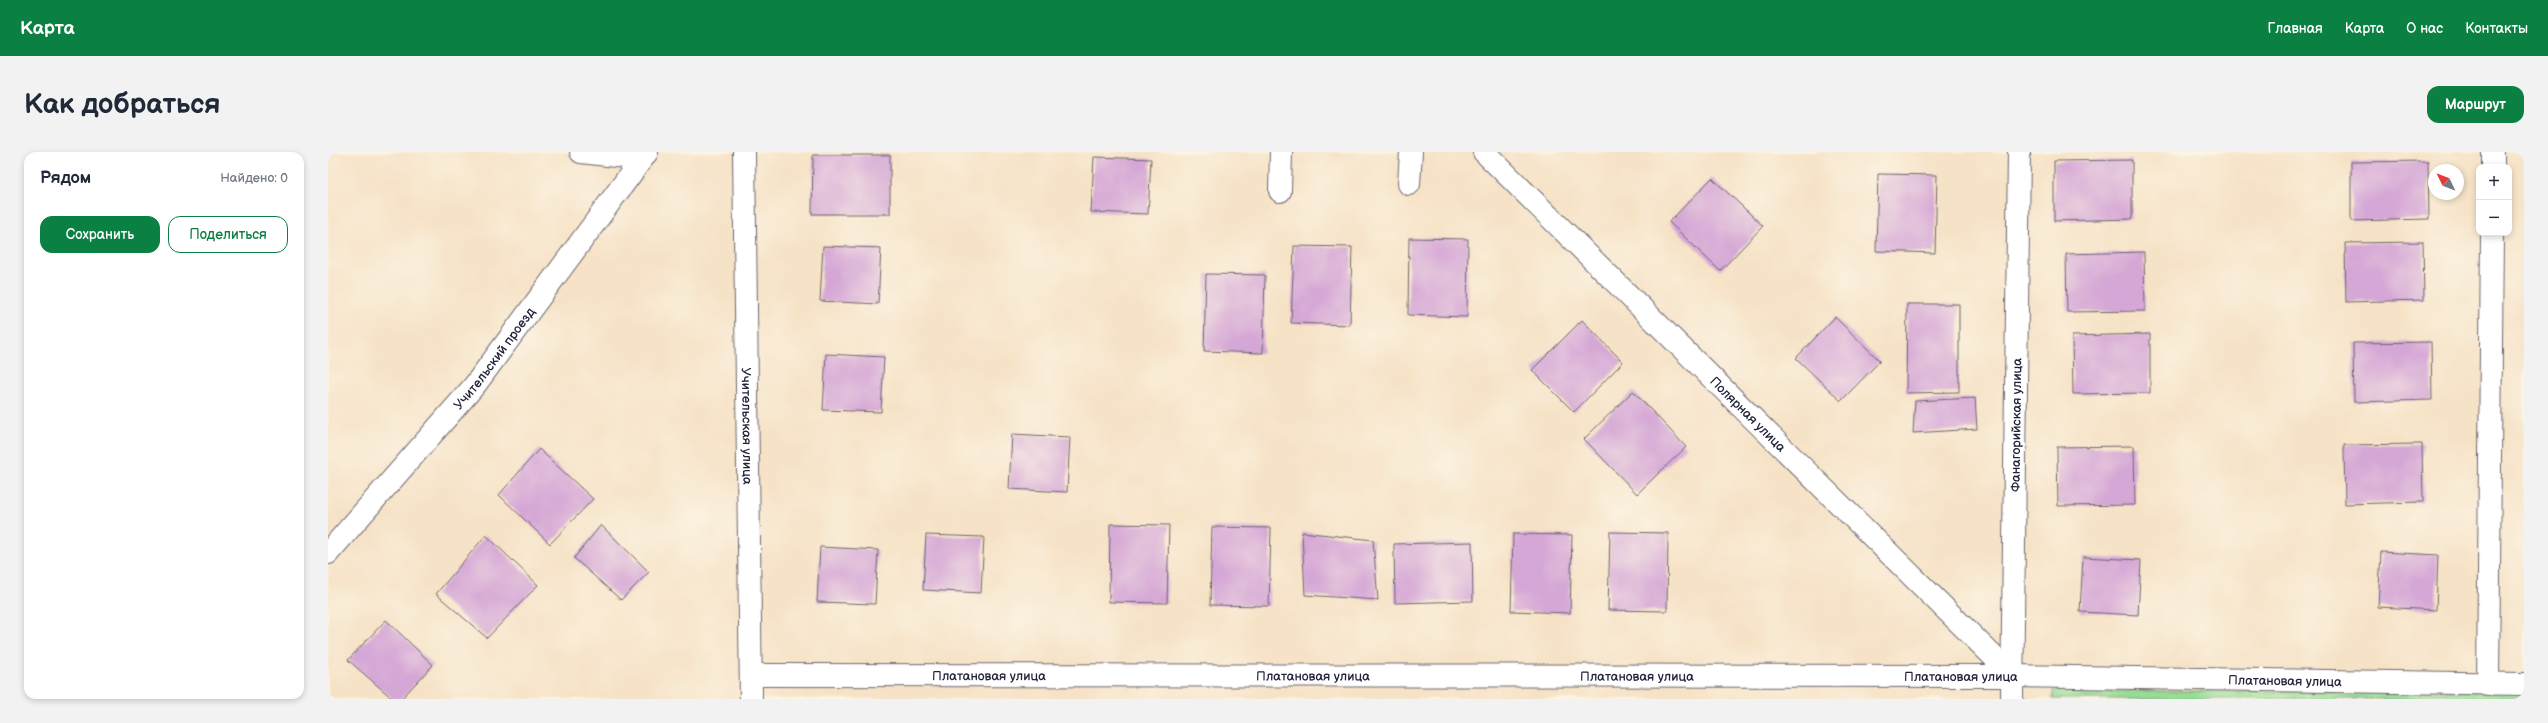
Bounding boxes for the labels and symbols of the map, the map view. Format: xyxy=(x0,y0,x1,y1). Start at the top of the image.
north arrow xyxy=(2428,164,2464,200)
street label: Учительский проезд xyxy=(450,304,539,413)
street label: Фанагорийская улица xyxy=(2008,358,2025,492)
street label: Учительская улица xyxy=(738,367,755,485)
street label: Полярная улица xyxy=(1706,374,1789,456)
street label: Платановая улица xyxy=(932,668,1046,684)
street label: Платановая улица xyxy=(1256,668,1370,684)
street label: Платановая улица xyxy=(1580,669,1694,685)
street label: Платановая улица xyxy=(1904,669,2018,685)
street label: Платановая улица xyxy=(2228,672,2342,690)

